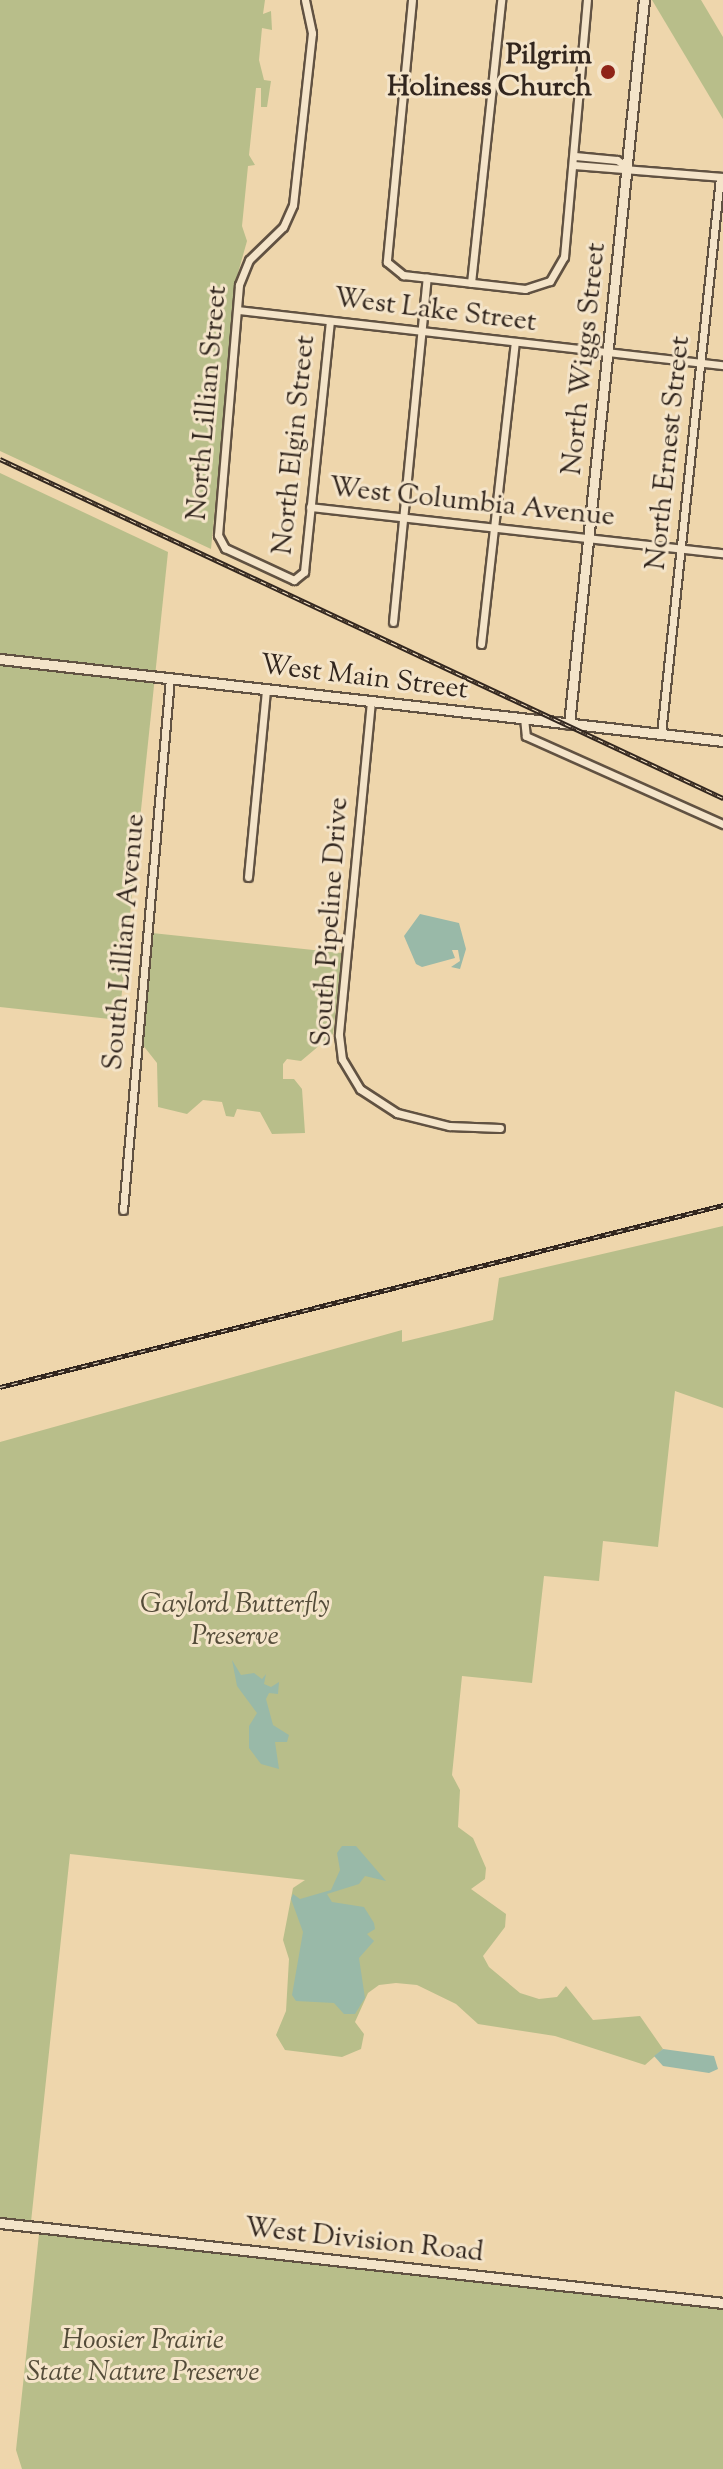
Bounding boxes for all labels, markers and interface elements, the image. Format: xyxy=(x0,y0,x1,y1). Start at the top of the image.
place label: Pilgrim Holiness Church xyxy=(387,39,592,105)
marker: Pilgrim Holiness Church xyxy=(599,63,617,81)
street label: North Wiggs Street xyxy=(556,241,614,477)
street label: West Lake Street xyxy=(332,282,538,340)
street label: North Lillian Street xyxy=(181,284,235,522)
street label: North Elgin Street xyxy=(267,334,323,556)
street label: North Ernest Street xyxy=(640,334,698,572)
street label: West Columbia Avenue xyxy=(327,471,617,535)
street label: West Main Street xyxy=(258,649,470,707)
street label: South Pipeline Drive xyxy=(306,796,356,1048)
street label: South Lillian Avenue xyxy=(97,812,153,1072)
park label: Gaylord Butterfly Preserve xyxy=(140,1588,330,1654)
street label: West Division Road xyxy=(243,2212,485,2270)
park label: Hoosier Prairie State Nature Preserve xyxy=(26,2324,260,2390)

